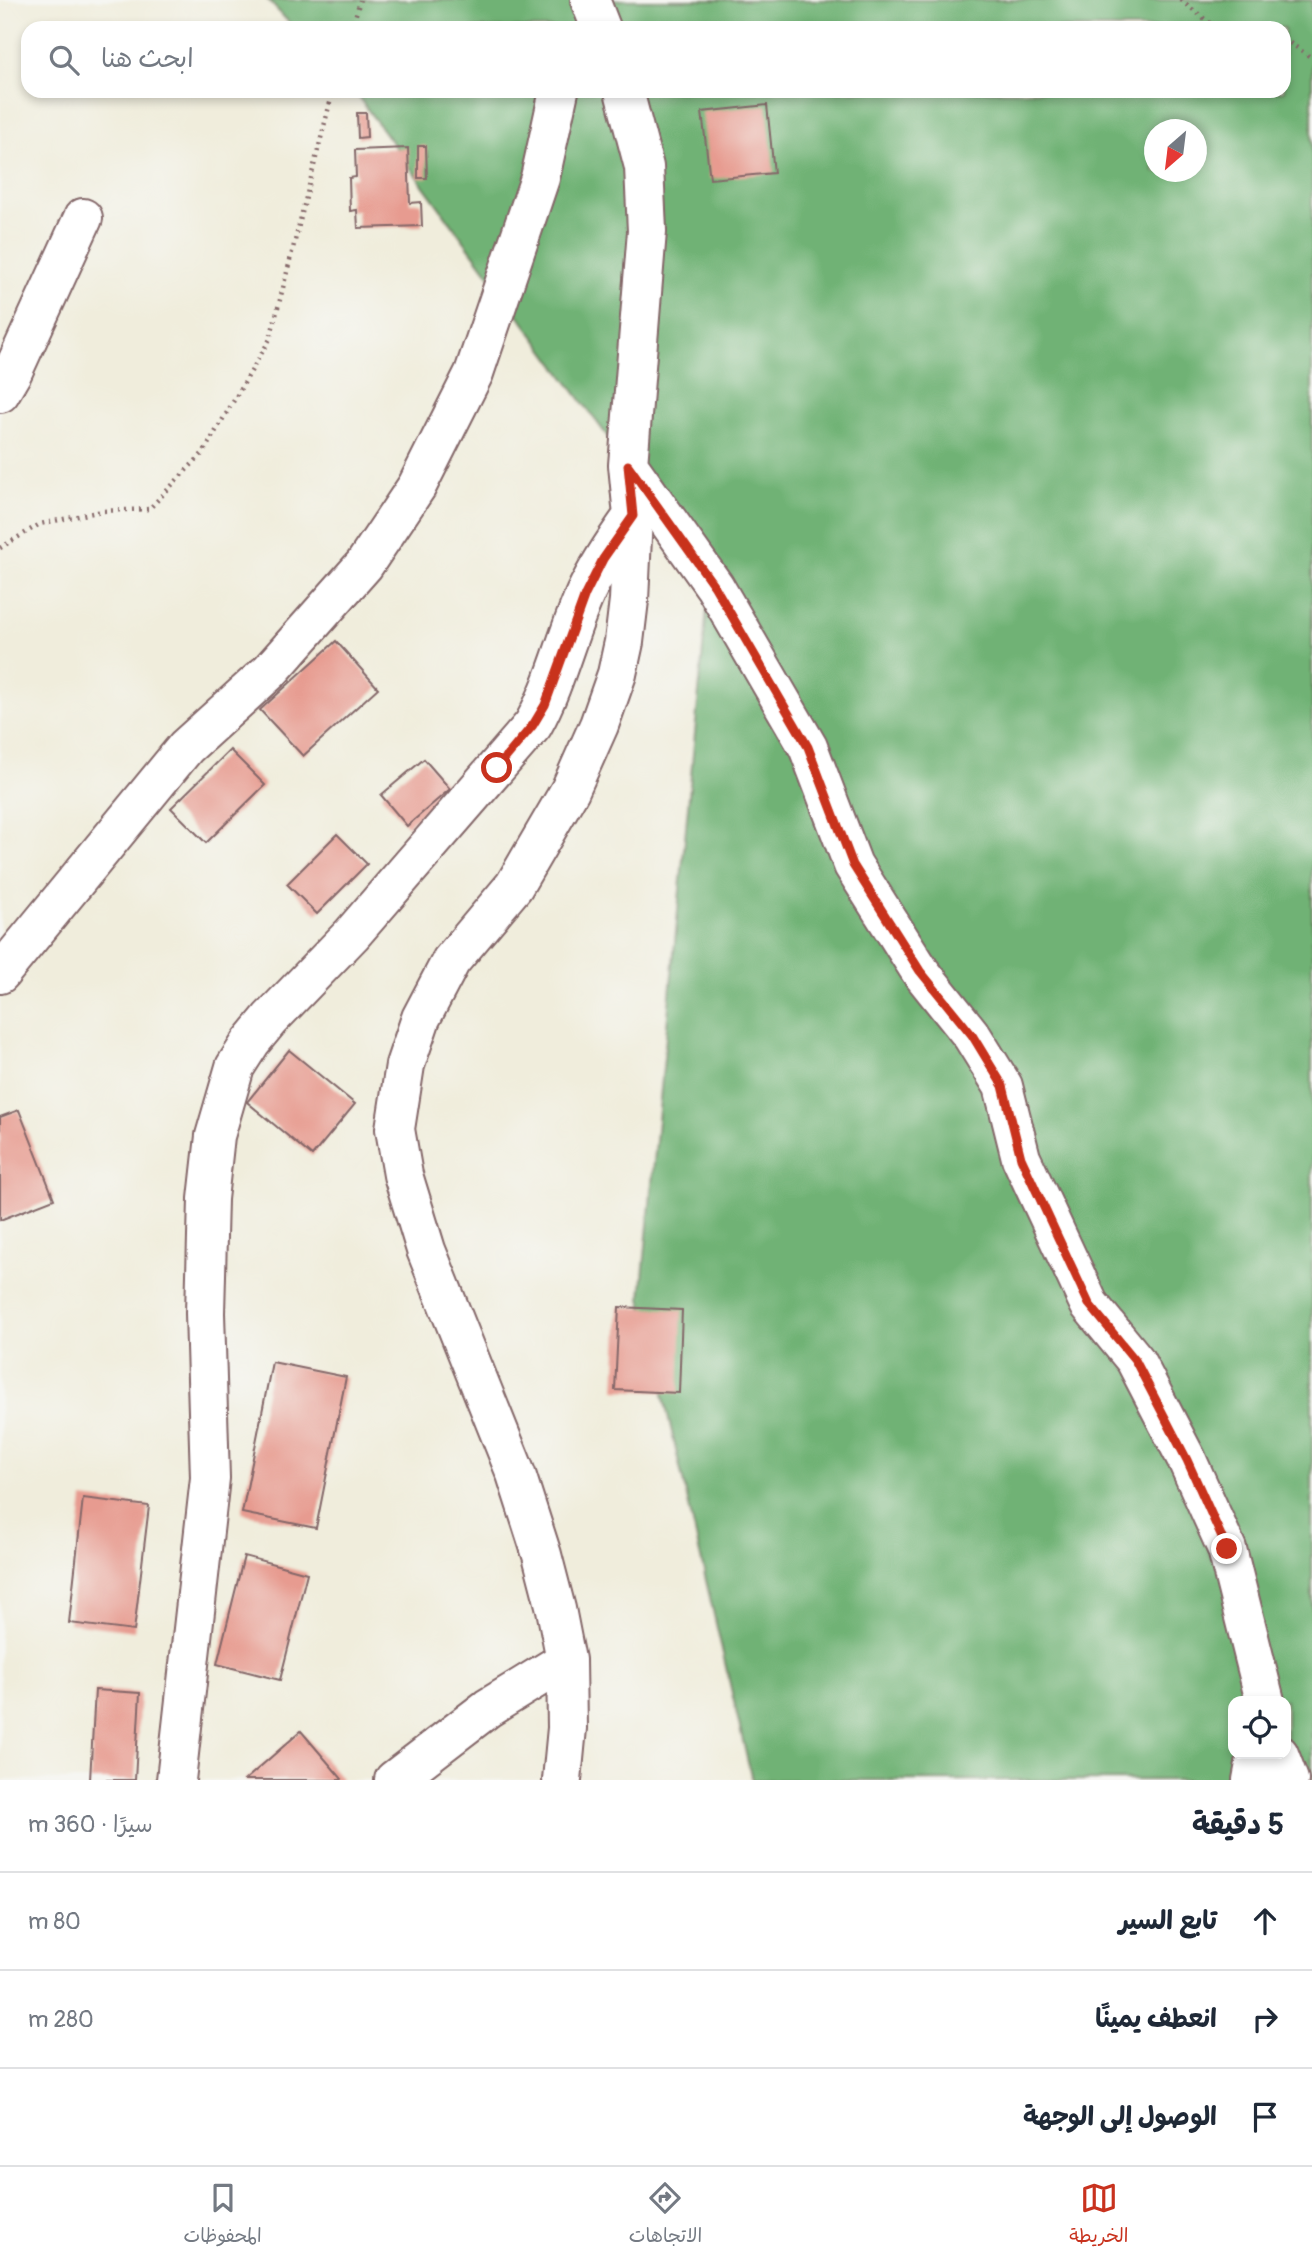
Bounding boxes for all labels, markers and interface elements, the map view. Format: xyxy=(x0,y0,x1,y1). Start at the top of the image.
search box xyxy=(21,21,1291,98)
icon: search xyxy=(45,41,83,79)
text: ابحث هنا xyxy=(101,43,194,75)
north arrow xyxy=(1144,119,1207,182)
route start xyxy=(481,752,512,783)
route end xyxy=(1211,1533,1242,1564)
map controls xyxy=(1228,1696,1291,1759)
button: locate xyxy=(1228,1696,1291,1759)
text: 5 دقيقة xyxy=(1192,1806,1284,1843)
text: سيرًا · 360 m xyxy=(28,1810,153,1839)
icon: ahead xyxy=(1246,1902,1284,1940)
text: تابع السير xyxy=(1119,1905,1217,1937)
text: 80 m xyxy=(28,1907,81,1936)
icon: right xyxy=(1246,2000,1284,2038)
text: انعطف يمينًا xyxy=(1095,2003,1217,2035)
text: 280 m xyxy=(28,2005,94,2034)
icon: arrive xyxy=(1246,2098,1284,2136)
text: الوصول إلى الوجهة xyxy=(1023,2101,1217,2133)
tab: المحفوظات xyxy=(184,2179,262,2252)
tab: الاتجاهات xyxy=(629,2179,702,2252)
tab: الخريطة xyxy=(1069,2179,1128,2252)

